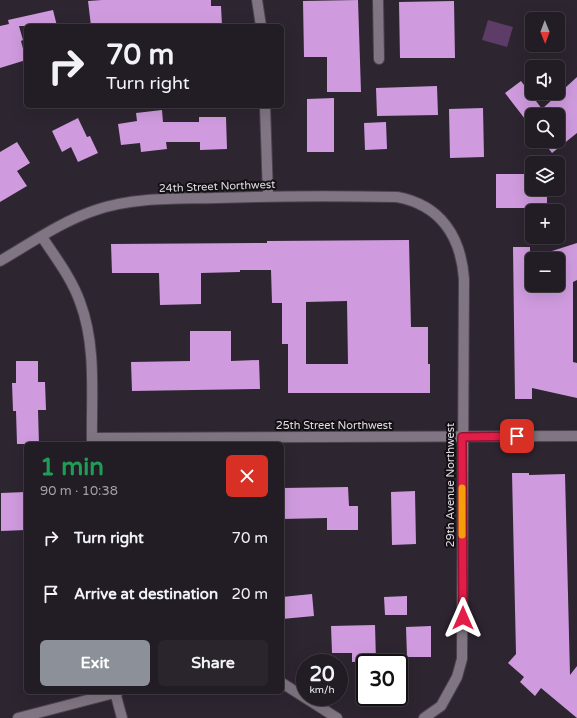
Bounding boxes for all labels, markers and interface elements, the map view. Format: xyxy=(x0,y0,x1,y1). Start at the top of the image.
north arrow xyxy=(525,12,565,52)
map controls xyxy=(525,12,565,292)
text: 70 m xyxy=(106,38,174,72)
icon: right xyxy=(40,40,92,92)
button: sound xyxy=(525,60,565,100)
text: Turn right xyxy=(106,72,190,94)
button: search xyxy=(525,108,565,148)
button: layers xyxy=(525,156,565,196)
street label: 24th Street Northwest xyxy=(159,178,275,195)
button: + xyxy=(525,204,565,244)
button: − xyxy=(525,252,565,292)
street label: 25th Street Northwest xyxy=(276,419,392,432)
pin xyxy=(500,419,534,453)
street label: 29th Avenue Northwest xyxy=(444,423,457,547)
icon: arrive xyxy=(506,425,528,447)
text: 1 min xyxy=(40,453,104,482)
button: close xyxy=(226,455,268,497)
text: 90 m · 10:38 xyxy=(40,483,118,499)
icon: right xyxy=(40,527,62,549)
text: Turn right xyxy=(74,529,144,547)
text: 70 m xyxy=(231,529,268,547)
icon: arrive xyxy=(40,583,62,605)
text: Arrive at destination xyxy=(74,585,218,603)
text: 20 m xyxy=(231,585,268,603)
position arrow xyxy=(442,597,484,639)
button: Exit xyxy=(40,640,150,686)
button: Share xyxy=(158,640,268,686)
speed limit sign: 30 xyxy=(356,654,408,706)
text: 20 xyxy=(309,663,335,687)
text: km/h xyxy=(309,684,335,696)

